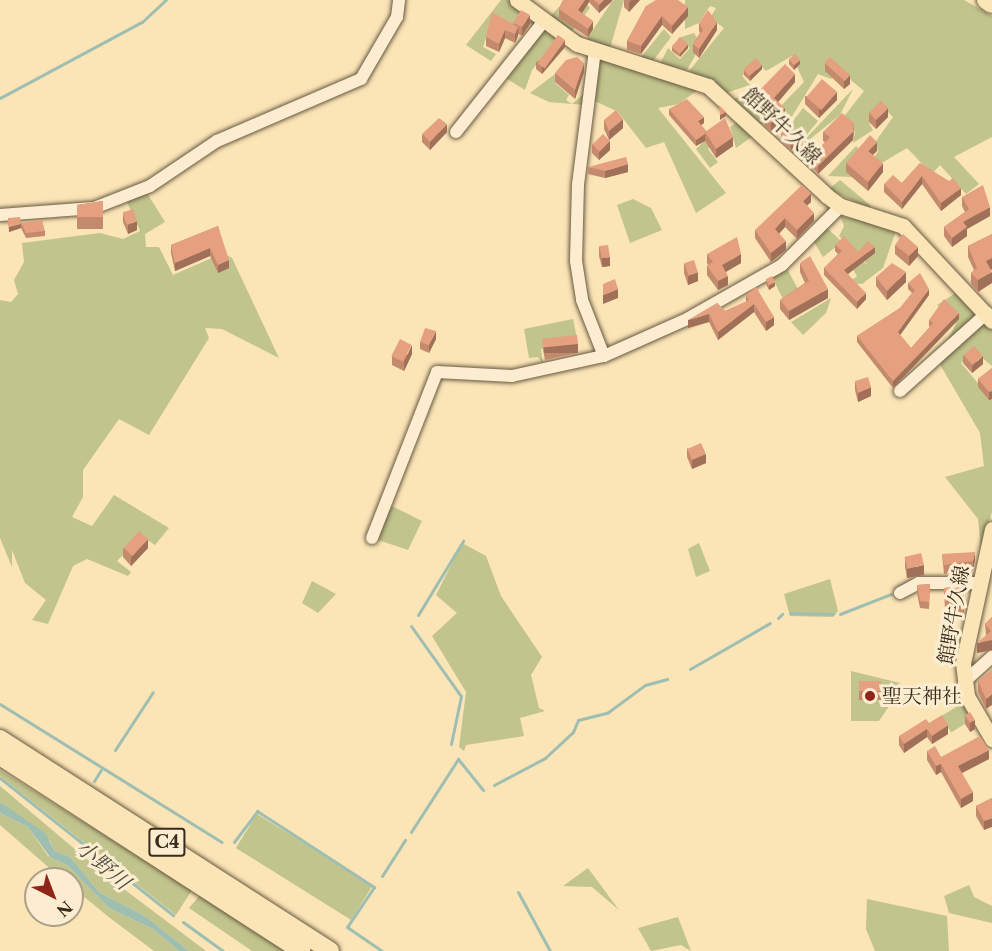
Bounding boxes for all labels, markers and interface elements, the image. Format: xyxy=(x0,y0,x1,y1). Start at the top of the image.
street label: 館野牛久線 xyxy=(738,83,826,169)
street label: 館野牛久線 xyxy=(933,564,975,666)
place label: 聖天神社 xyxy=(882,684,962,708)
marker: 聖天神社 xyxy=(863,689,877,703)
road number: C4 xyxy=(148,827,186,857)
water label: 小野川 xyxy=(71,835,135,895)
north arrow xyxy=(24,867,84,927)
text: N xyxy=(53,897,77,921)

